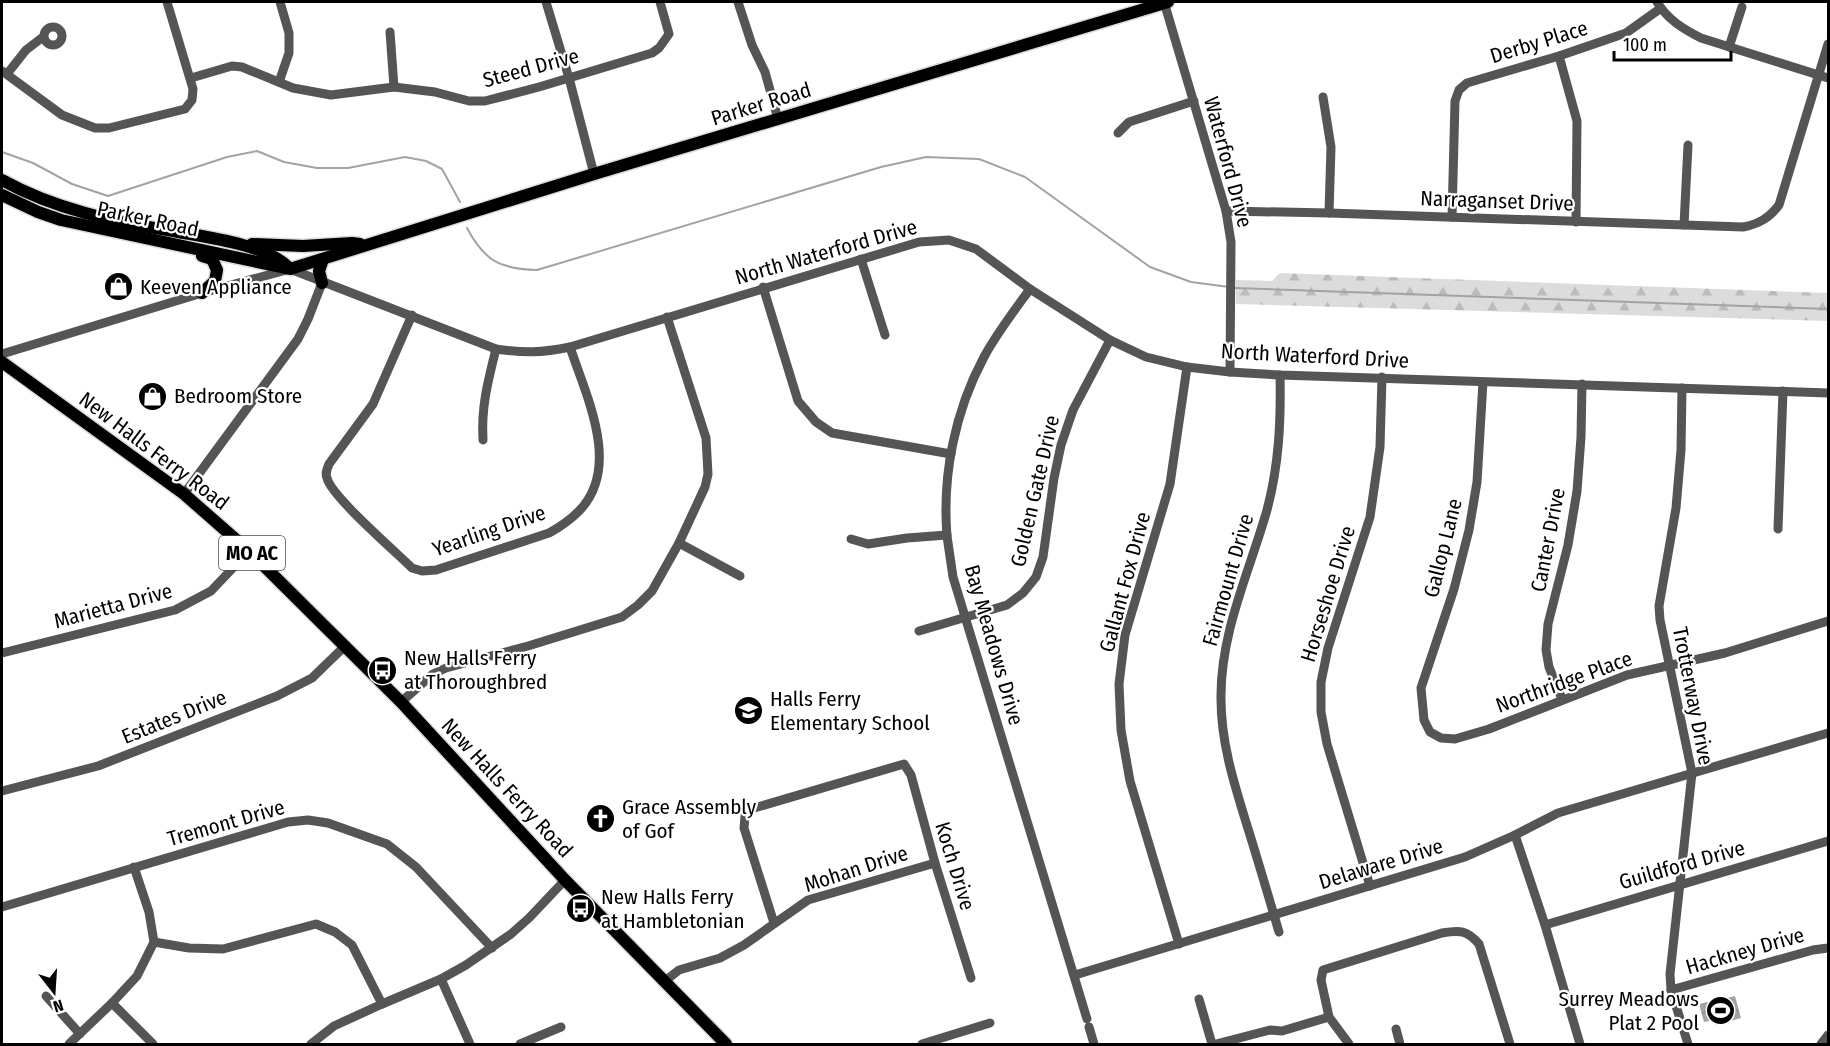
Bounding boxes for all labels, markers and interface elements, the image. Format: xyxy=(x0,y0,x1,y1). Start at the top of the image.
street label: Derby Place xyxy=(1487,15,1591,69)
scale bar xyxy=(1614,24,1731,62)
text: 100 m xyxy=(1623,34,1667,56)
street label: Steed Drive xyxy=(480,43,582,93)
street label: Parker Road xyxy=(708,76,814,132)
street label: Waterford Drive xyxy=(1198,94,1258,230)
street label: Narraganset Drive xyxy=(1420,185,1574,217)
street label: Parker Road xyxy=(95,196,201,242)
street label: North Waterford Drive xyxy=(732,214,920,290)
shop icon: Keeven Appliance xyxy=(103,271,135,303)
place label: Keeven Appliance xyxy=(140,274,292,300)
street label: North Waterford Drive xyxy=(1220,338,1410,374)
shop icon: Bedroom Store xyxy=(137,380,169,412)
place label: Bedroom Store xyxy=(174,383,302,409)
street label: New Halls Ferry Road xyxy=(74,386,234,516)
street label: Golden Gate Drive xyxy=(1005,413,1065,569)
street label: Canter Drive xyxy=(1525,486,1571,594)
street label: Gallop Lane xyxy=(1418,496,1468,600)
street label: Yearling Drive xyxy=(429,499,549,563)
street label: Gallant Fox Drive xyxy=(1094,509,1156,655)
street label: Fairmount Drive xyxy=(1197,511,1259,649)
street label: Horseshoe Drive xyxy=(1295,523,1361,665)
road number: MO AC xyxy=(219,536,285,570)
street label: Bay Meadows Drive xyxy=(959,562,1029,728)
street label: Marietta Drive xyxy=(51,578,175,634)
street label: Trotterway Drive xyxy=(1667,625,1719,767)
place label: New Halls Ferry at Thoroughbred xyxy=(404,645,547,695)
street label: Northridge Place xyxy=(1492,645,1636,719)
bus stop icon: New Halls Ferry at Thoroughbred xyxy=(367,654,399,686)
street label: Estates Drive xyxy=(118,684,230,750)
place label: Halls Ferry Elementary School xyxy=(770,686,930,736)
school or university icon: Halls Ferry Elementary School xyxy=(733,695,765,727)
street label: New Halls Ferry Road xyxy=(436,713,578,863)
street label: Tremont Drive xyxy=(164,794,288,852)
place label: Grace Assembly of Gof xyxy=(622,794,757,844)
church icon: Grace Assembly of Gof xyxy=(585,803,617,835)
street label: Koch Drive xyxy=(929,819,981,913)
street label: Delaware Drive xyxy=(1316,833,1446,895)
street label: Guildford Drive xyxy=(1616,835,1748,895)
street label: Mohan Drive xyxy=(801,840,911,898)
place label: New Halls Ferry at Hambletonian xyxy=(601,884,745,934)
bus stop icon: New Halls Ferry at Hambletonian xyxy=(564,893,596,925)
street label: Hackney Drive xyxy=(1683,922,1807,980)
north arrow xyxy=(24,962,84,1022)
place label: Surrey Meadows Plat 2 Pool xyxy=(1559,986,1699,1036)
text: N xyxy=(51,995,66,1016)
sports icon: Surrey Meadows Plat 2 Pool xyxy=(1704,995,1736,1027)

